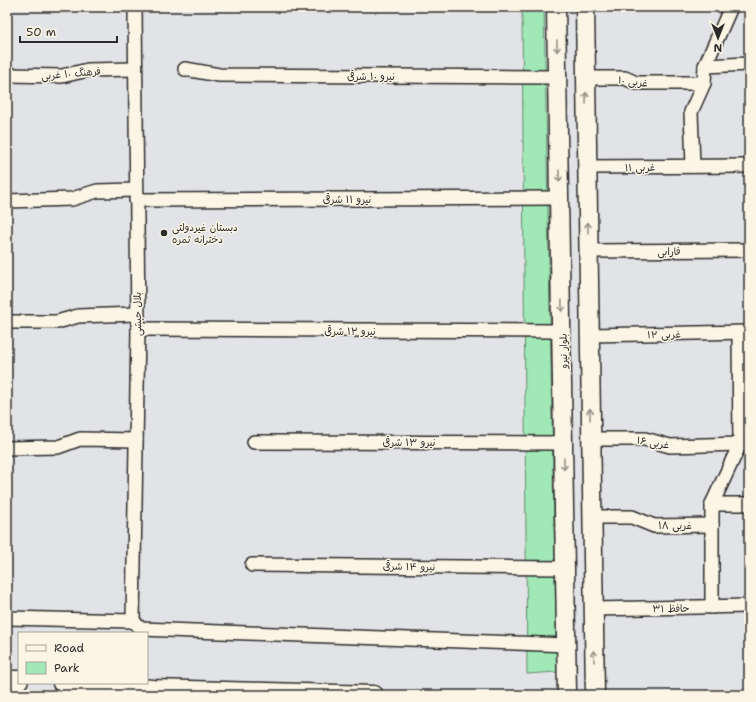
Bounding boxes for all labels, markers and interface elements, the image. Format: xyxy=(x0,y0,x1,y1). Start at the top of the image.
scale bar xyxy=(20,18,117,44)
north arrow xyxy=(698,18,738,58)
text: 50 m xyxy=(26,24,56,40)
one-way arrow xyxy=(553,39,560,52)
text: N xyxy=(713,40,722,55)
street label: فرهنگ ۱۰ غربی xyxy=(41,64,102,84)
street label: نیرو ۱۰ شرقی xyxy=(347,70,395,83)
street label: ۱۰ غربی xyxy=(617,73,649,91)
one-way arrow xyxy=(582,92,590,105)
street label: ۱۱ غربی xyxy=(625,161,655,175)
one-way arrow xyxy=(555,169,563,182)
street label: نیرو ۱۱ شرقی xyxy=(323,193,371,206)
place label: دبستان غیردولتی دخترانه ثمره xyxy=(172,221,238,246)
one-way arrow xyxy=(584,222,592,235)
marker: دبستان غیردولتی دخترانه ثمره xyxy=(159,228,169,238)
street label: فارابی xyxy=(657,245,681,259)
street label: بلال حبشی xyxy=(131,292,145,336)
one-way arrow xyxy=(558,299,566,312)
street label: نیرو ۱۲ شرقی xyxy=(324,325,376,338)
street label: ۱۲ غربی xyxy=(647,328,681,342)
street label: بلوار نیرو xyxy=(557,333,570,370)
one-way arrow xyxy=(587,408,594,421)
street label: ۱۶ غربی xyxy=(636,434,670,452)
street label: نیرو ۱۳ شرقی xyxy=(383,436,436,449)
one-way arrow xyxy=(560,457,568,470)
street label: ۱۸ غربی xyxy=(658,519,692,533)
street label: نیرو ۱۴ شرقی xyxy=(383,560,435,573)
street label: حافظ ۳۱ xyxy=(652,602,690,615)
legend xyxy=(18,632,148,684)
text: Road xyxy=(54,640,85,656)
one-way arrow xyxy=(590,650,598,663)
text: Park xyxy=(54,660,80,676)

